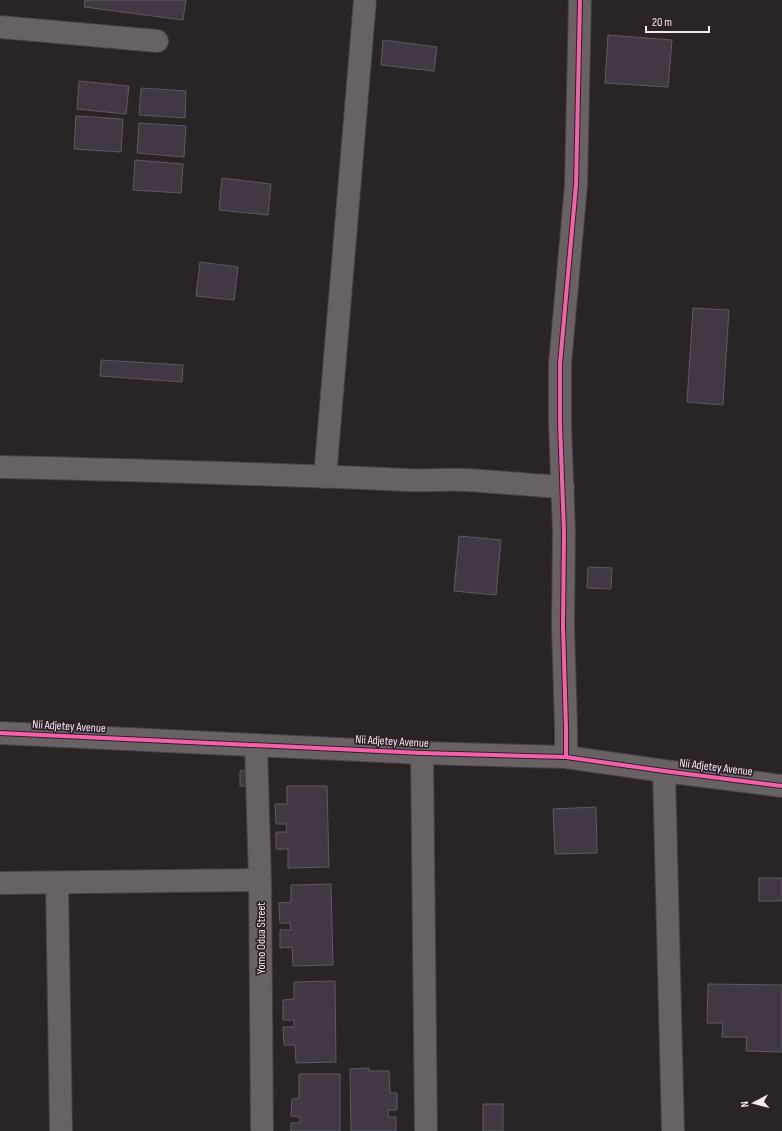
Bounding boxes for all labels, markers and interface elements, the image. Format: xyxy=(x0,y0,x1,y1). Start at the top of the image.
scale bar xyxy=(646,8,709,34)
text: 20 m xyxy=(652,15,672,30)
street label: Nii Adjetey Avenue xyxy=(32,717,106,736)
street label: Nii Adjetey Avenue xyxy=(355,732,429,751)
street label: Nii Adjetey Avenue xyxy=(679,756,754,779)
street label: Yomo Odua Street xyxy=(254,902,269,974)
north arrow xyxy=(734,1083,774,1123)
text: N xyxy=(738,1100,751,1108)

